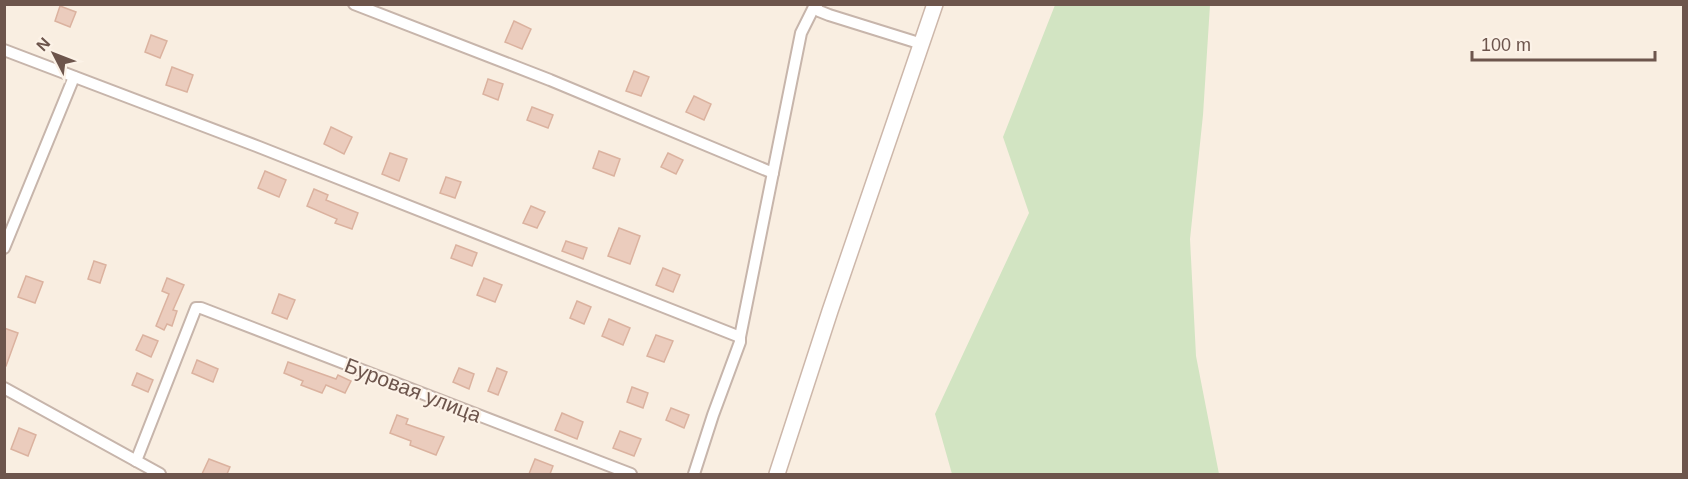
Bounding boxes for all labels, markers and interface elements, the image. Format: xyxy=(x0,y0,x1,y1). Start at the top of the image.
north arrow xyxy=(24,24,84,84)
scale bar xyxy=(1472,24,1655,62)
text: N xyxy=(33,34,53,54)
text: 100 m xyxy=(1481,35,1531,55)
street label: Буровая улица xyxy=(341,353,485,427)

